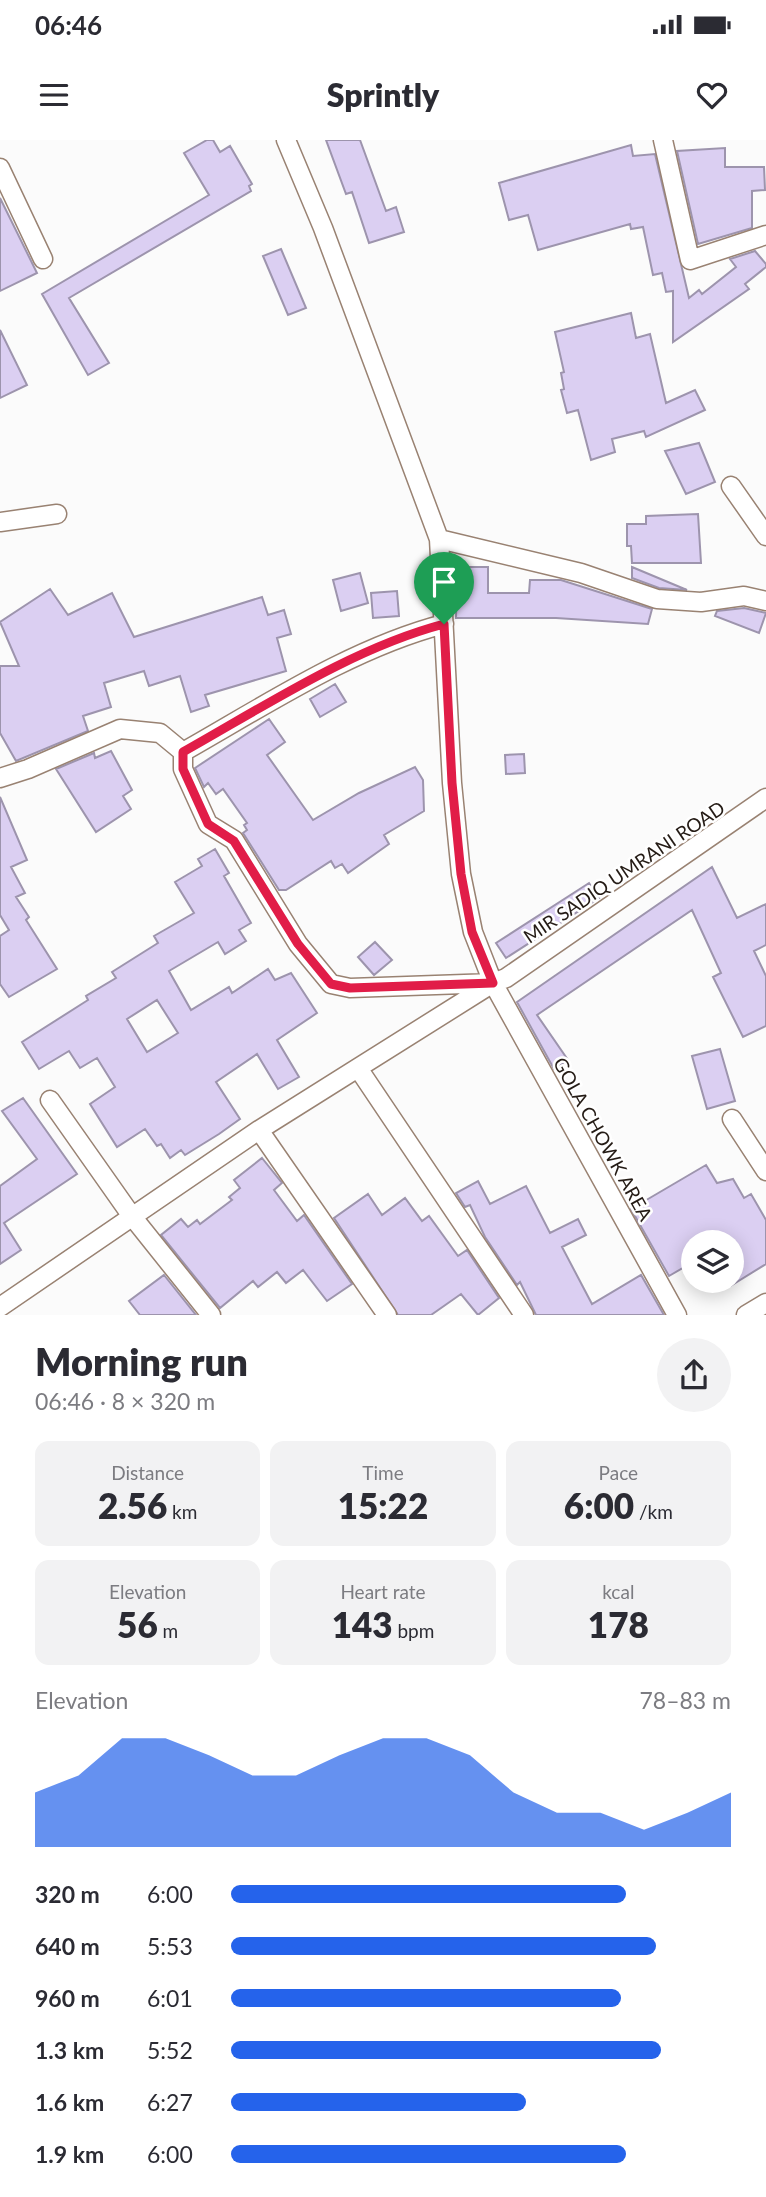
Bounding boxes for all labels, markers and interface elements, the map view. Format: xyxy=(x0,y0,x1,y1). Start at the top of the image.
text: 06:46 xyxy=(35,9,102,41)
text: Sprintly xyxy=(327,75,439,114)
icon: menu xyxy=(35,76,73,114)
icon: heart xyxy=(693,76,731,114)
pin xyxy=(414,552,474,624)
icon: arrive xyxy=(425,563,463,601)
street label: MIR SADIQ UMRANI ROAD xyxy=(519,796,729,948)
street label: GOLA CHOWK AREA xyxy=(549,1053,658,1225)
map controls xyxy=(681,1230,744,1293)
button: layers xyxy=(681,1230,744,1293)
text: Morning run xyxy=(35,1338,248,1384)
button: share xyxy=(657,1338,731,1412)
text: 06:46 · 8 × 320 m xyxy=(35,1387,215,1415)
text: Distance xyxy=(111,1461,184,1484)
text: Time xyxy=(362,1461,404,1484)
text: Pace xyxy=(599,1461,638,1484)
text: 2.56 xyxy=(98,1484,167,1526)
text: 15:22 xyxy=(338,1484,428,1526)
text: 6:00 xyxy=(564,1484,634,1526)
text: km xyxy=(167,1500,197,1523)
text: /km xyxy=(634,1500,673,1523)
text: Elevation xyxy=(109,1580,186,1603)
text: Heart rate xyxy=(340,1580,426,1603)
text: kcal xyxy=(602,1580,634,1603)
text: 56 xyxy=(117,1603,158,1645)
text: 143 xyxy=(332,1603,393,1645)
text: 178 xyxy=(588,1603,649,1645)
text: m xyxy=(158,1619,178,1642)
text: bpm xyxy=(393,1619,434,1642)
text: Elevation xyxy=(35,1686,128,1714)
text: 78–83 m xyxy=(639,1686,731,1714)
text: 320 m xyxy=(35,1880,100,1908)
text: 6:00 xyxy=(147,1880,193,1908)
text: 640 m xyxy=(35,1932,100,1960)
text: 5:53 xyxy=(147,1932,193,1960)
text: 960 m xyxy=(35,1984,100,2012)
text: 6:01 xyxy=(147,1984,193,2012)
text: 1.3 km xyxy=(35,2036,104,2064)
text: 5:52 xyxy=(147,2036,193,2064)
text: 1.6 km xyxy=(35,2088,104,2116)
text: 6:27 xyxy=(147,2088,193,2116)
text: 1.9 km xyxy=(35,2140,104,2168)
text: 6:00 xyxy=(147,2140,193,2168)

